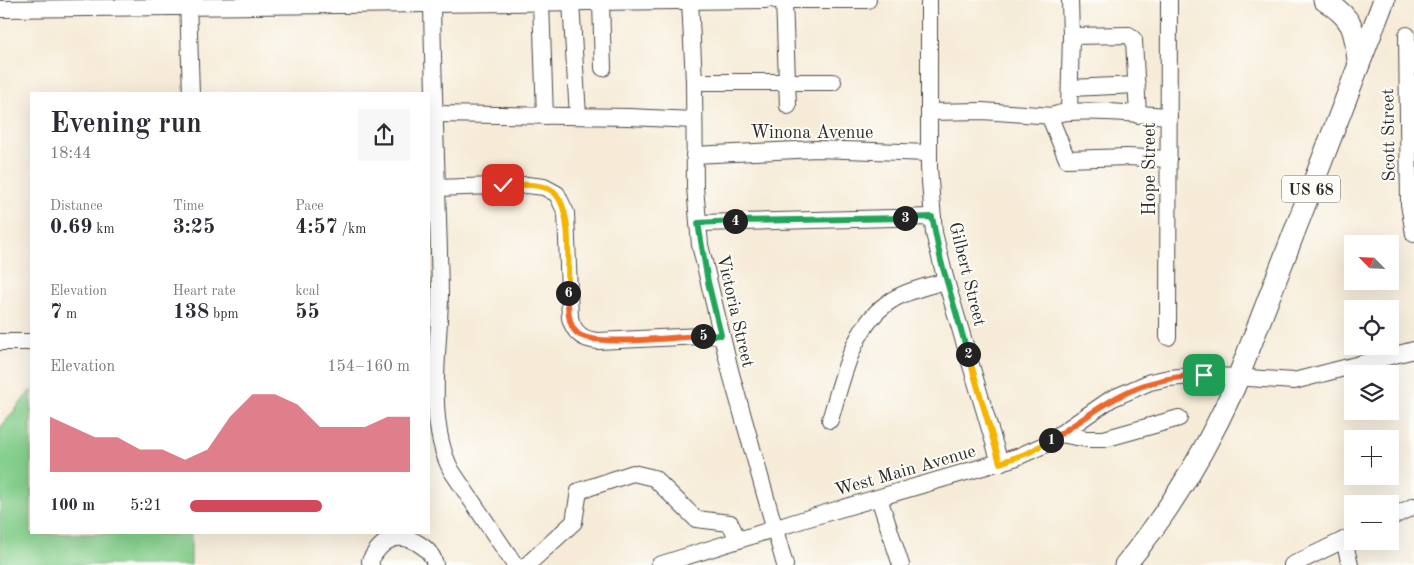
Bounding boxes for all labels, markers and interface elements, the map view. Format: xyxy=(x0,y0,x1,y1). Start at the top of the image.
street label: Scott Street xyxy=(1379,88,1399,182)
button: share xyxy=(358,109,410,161)
text: Evening run xyxy=(50,111,202,139)
street label: Hope Street xyxy=(1141,122,1159,216)
street label: Winona Avenue xyxy=(751,124,873,142)
text: 18:44 xyxy=(50,146,92,162)
pin xyxy=(482,164,524,206)
icon: check xyxy=(489,171,517,199)
road number: US 68 xyxy=(1282,175,1340,202)
text: Distance xyxy=(50,199,103,213)
text: Time xyxy=(173,199,204,213)
text: Pace xyxy=(295,199,324,213)
pin: 3 xyxy=(892,206,918,230)
pin: 4 xyxy=(722,208,748,234)
text: 3 xyxy=(901,211,910,225)
text: 4 xyxy=(731,214,740,228)
text: 0.69 xyxy=(50,217,92,238)
text: 3:25 xyxy=(173,217,215,238)
text: 4:57 xyxy=(295,217,338,238)
street label: Gilbert Street xyxy=(945,220,989,328)
text: km xyxy=(92,222,115,236)
text: /km xyxy=(338,222,366,236)
north arrow xyxy=(1344,235,1399,290)
map controls xyxy=(1344,235,1399,550)
street label: Victoria Street xyxy=(713,253,757,369)
pin: 6 xyxy=(556,280,580,306)
text: Elevation xyxy=(50,284,107,298)
text: Heart rate xyxy=(173,284,236,298)
text: kcal xyxy=(295,284,319,298)
text: 6 xyxy=(564,286,573,300)
button: locate xyxy=(1344,300,1399,355)
text: 7 xyxy=(50,302,62,323)
text: 138 xyxy=(173,302,209,323)
text: 55 xyxy=(295,302,320,323)
text: m xyxy=(62,307,77,321)
text: bpm xyxy=(209,307,239,321)
pin: 5 xyxy=(690,324,716,348)
text: 5 xyxy=(699,329,708,343)
pin: 2 xyxy=(956,342,980,366)
text: 2 xyxy=(964,347,973,361)
pin xyxy=(1183,354,1225,396)
text: Elevation xyxy=(50,359,115,375)
text: 154–160 m xyxy=(327,359,410,375)
icon: arrive xyxy=(1190,361,1218,389)
button: layers xyxy=(1344,365,1399,420)
pin: 1 xyxy=(1038,428,1064,452)
button: + xyxy=(1344,430,1399,485)
text: 1 xyxy=(1047,433,1056,447)
street label: West Main Avenue xyxy=(833,442,978,500)
button: − xyxy=(1344,495,1399,550)
text: 100 m xyxy=(50,498,95,514)
text: 5:21 xyxy=(130,498,162,514)

